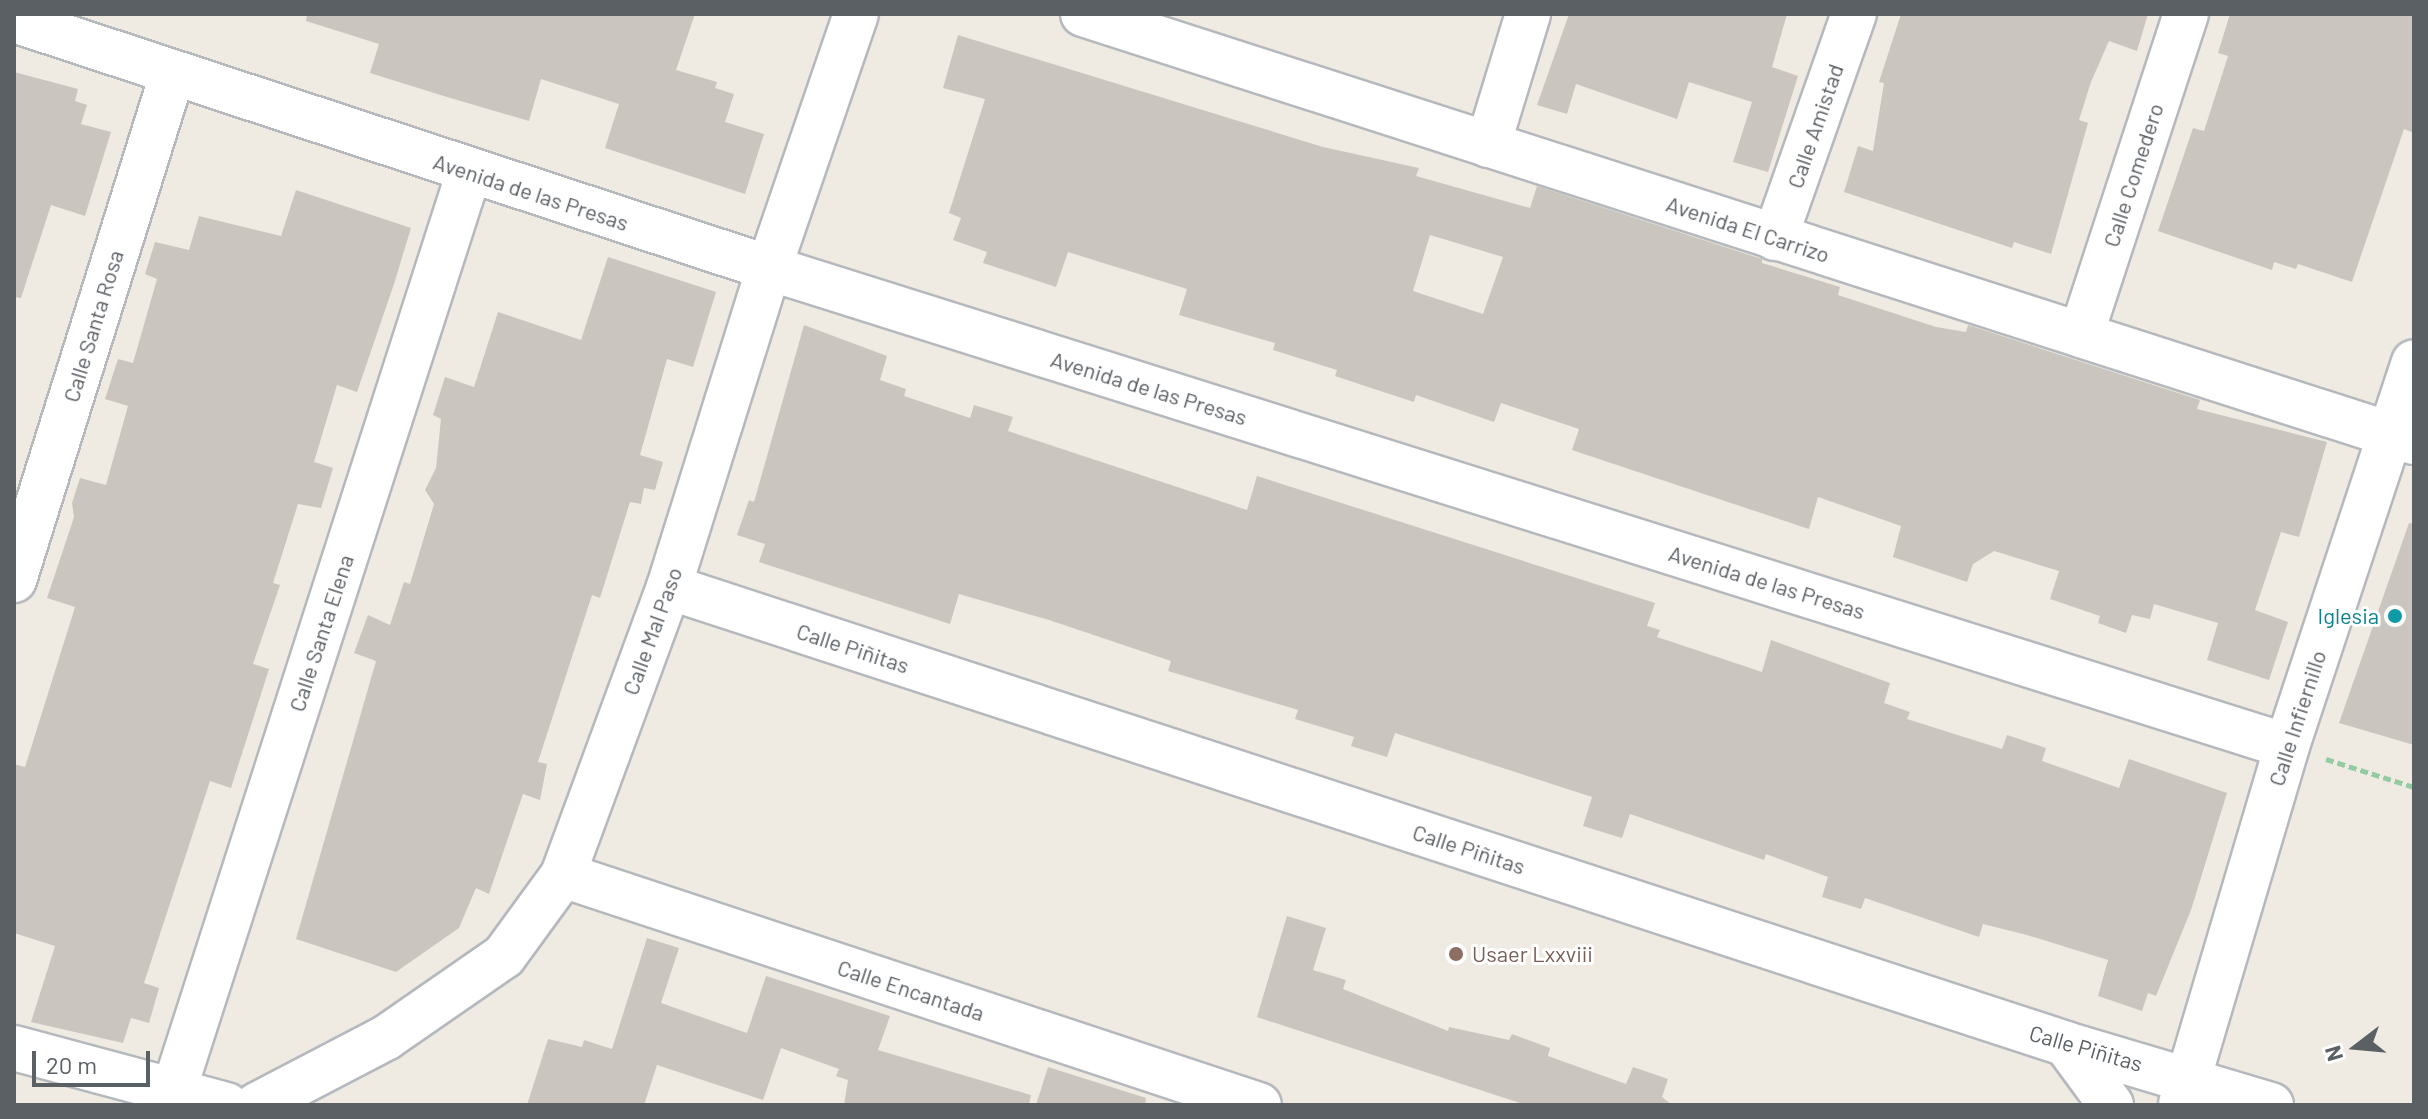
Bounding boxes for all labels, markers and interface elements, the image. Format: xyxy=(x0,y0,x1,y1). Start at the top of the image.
street label: Calle Amistad xyxy=(1781,60,1849,192)
street label: Calle Comedero xyxy=(2097,100,2169,250)
street label: Avenida de las Presas xyxy=(430,148,632,236)
street label: Avenida El Carrizo xyxy=(1663,190,1833,268)
street label: Calle Santa Rosa xyxy=(57,247,129,405)
street label: Avenida de las Presas xyxy=(1048,346,1250,430)
street label: Avenida de las Presas xyxy=(1666,540,1868,624)
street label: Calle Santa Elena xyxy=(283,551,359,715)
street label: Calle Mal Paso xyxy=(617,564,687,698)
place label: Iglesia xyxy=(2318,603,2379,629)
marker: Iglesia xyxy=(2386,607,2404,625)
street label: Calle Piñitas xyxy=(793,617,913,679)
street label: Calle Infiernillo xyxy=(2263,647,2331,789)
street label: Calle Piñitas xyxy=(1409,818,1529,880)
place label: Usaer Lxxviii xyxy=(1472,941,1593,967)
marker: Usaer Lxxviii xyxy=(1447,945,1465,963)
street label: Calle Encantada xyxy=(834,954,988,1026)
north arrow xyxy=(2316,1007,2396,1087)
street label: Calle Piñitas xyxy=(2026,1019,2146,1077)
scale bar xyxy=(36,1035,154,1085)
text: N xyxy=(2318,1043,2347,1064)
text: 20 m xyxy=(46,1050,97,1079)

